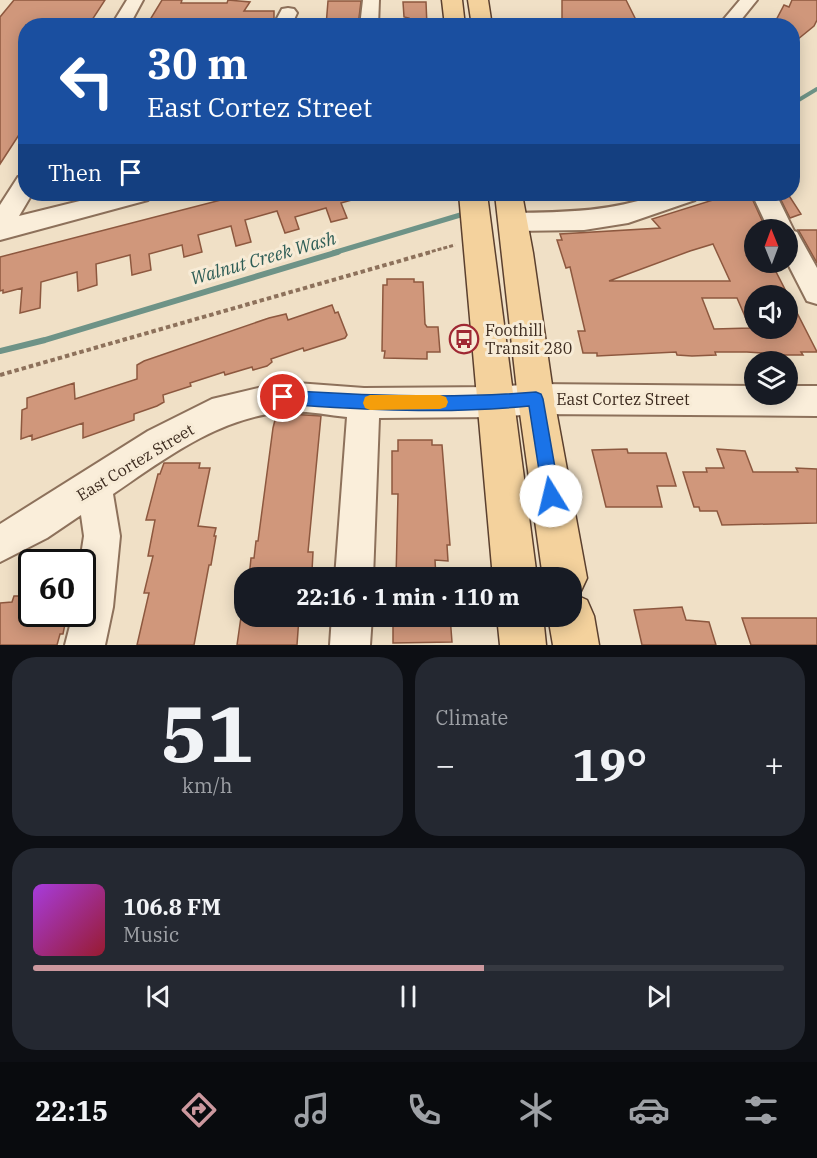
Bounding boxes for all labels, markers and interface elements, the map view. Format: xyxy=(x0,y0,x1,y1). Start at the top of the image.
text: 30 m xyxy=(147,36,248,91)
icon: left xyxy=(48,42,126,120)
text: East Cortez Street xyxy=(147,89,372,124)
icon: arrive xyxy=(114,156,147,189)
text: Then xyxy=(48,158,102,187)
north arrow xyxy=(744,219,798,273)
map controls xyxy=(744,219,798,405)
water label: Walnut Creek Wash xyxy=(188,226,338,290)
button: sound xyxy=(744,285,798,339)
place label: Foothill Transit 280 xyxy=(485,320,572,358)
bus stop icon: Foothill Transit 280 xyxy=(448,323,480,355)
button: layers xyxy=(744,351,798,405)
pin xyxy=(257,371,308,422)
icon: arrive xyxy=(266,380,299,413)
street label: East Cortez Street xyxy=(556,389,690,409)
street label: East Cortez Street xyxy=(73,419,198,505)
position arrow xyxy=(519,464,583,528)
speed limit sign: 60 xyxy=(18,549,96,627)
text: 22:16 · 1 min · 110 m xyxy=(296,582,520,611)
text: 51 xyxy=(160,682,254,783)
text: Climate xyxy=(436,704,508,731)
text: 19° xyxy=(572,735,647,793)
text: − xyxy=(436,743,455,786)
text: + xyxy=(764,743,784,786)
text: km/h xyxy=(182,772,233,799)
text: 106.8 FM xyxy=(123,892,221,921)
text: Music xyxy=(123,921,179,948)
icon: previous xyxy=(142,980,175,1013)
icon: pause xyxy=(392,980,425,1013)
icon: next xyxy=(642,980,675,1013)
icon: directions xyxy=(178,1089,220,1131)
icon: music xyxy=(291,1089,333,1131)
icon: phone xyxy=(403,1089,445,1131)
icon: climate xyxy=(515,1089,557,1131)
icon: car xyxy=(628,1089,670,1131)
icon: filters xyxy=(740,1089,782,1131)
text: 22:15 xyxy=(35,1093,108,1128)

